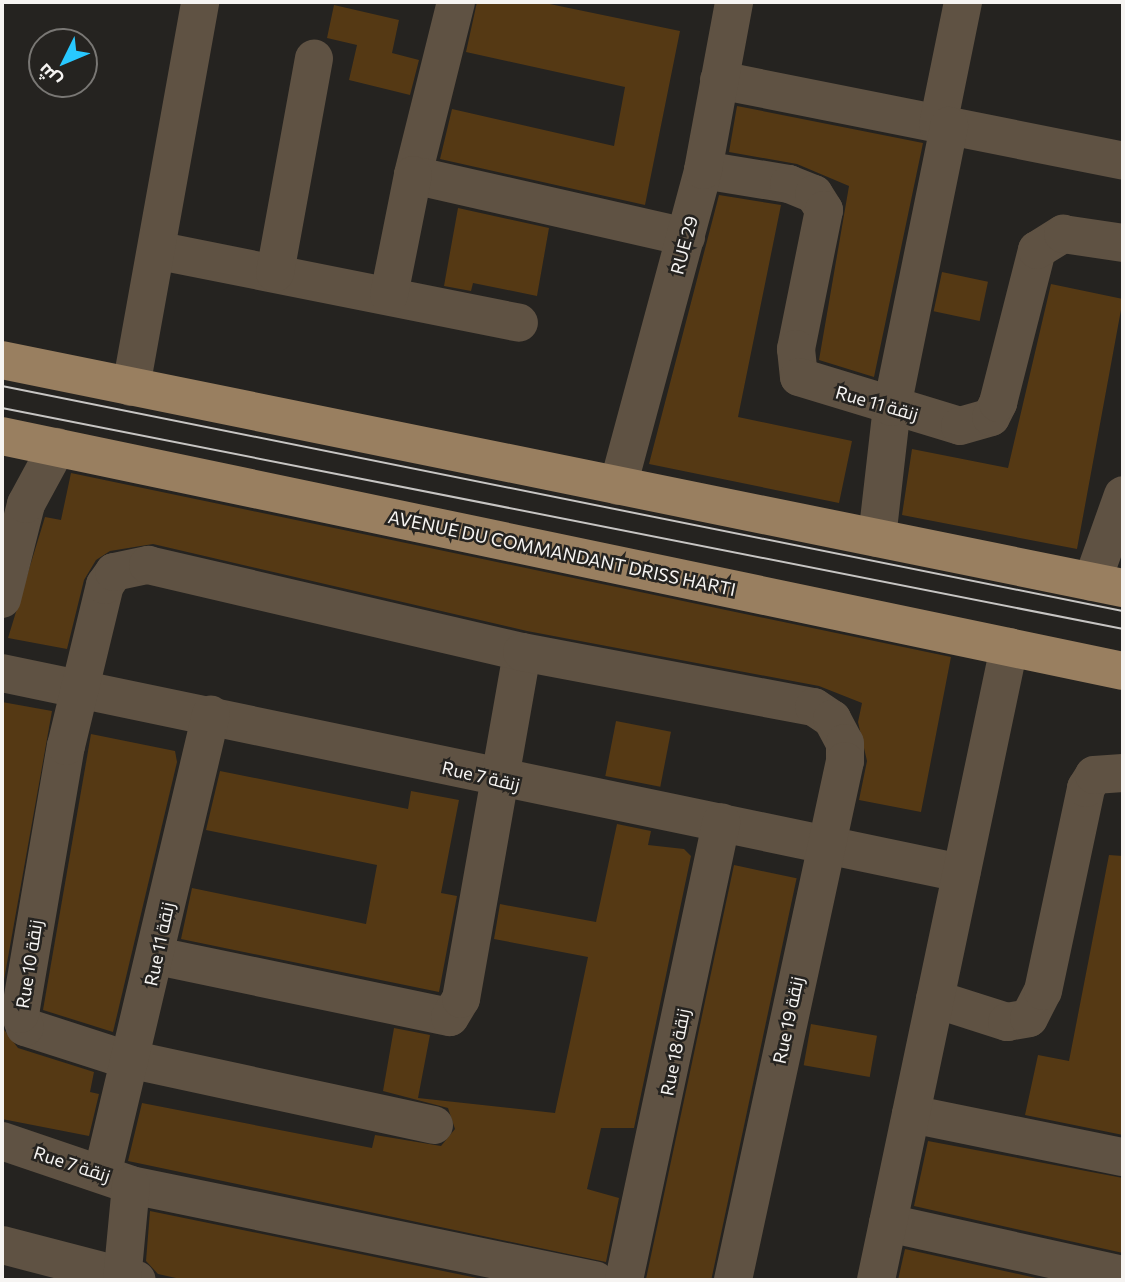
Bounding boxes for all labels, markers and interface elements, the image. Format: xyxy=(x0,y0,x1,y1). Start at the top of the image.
north arrow xyxy=(28,28,98,98)
text: ش xyxy=(32,60,65,93)
street label: RUE 29 xyxy=(666,213,702,277)
street label: Rue 11 زنقة xyxy=(833,381,921,425)
street label: AVENUE DU COMMANDANT DRISS HARTI xyxy=(386,506,738,600)
street label: Rue 7 زنقة xyxy=(440,757,522,795)
street label: Rue 11 زنقة xyxy=(140,900,178,988)
street label: Rue 10 زنقة xyxy=(11,918,47,1010)
street label: Rue 19 زنقة xyxy=(768,974,808,1066)
street label: Rue 18 زنقة xyxy=(656,1007,694,1097)
street label: Rue 7 زنقة xyxy=(31,1141,113,1187)

